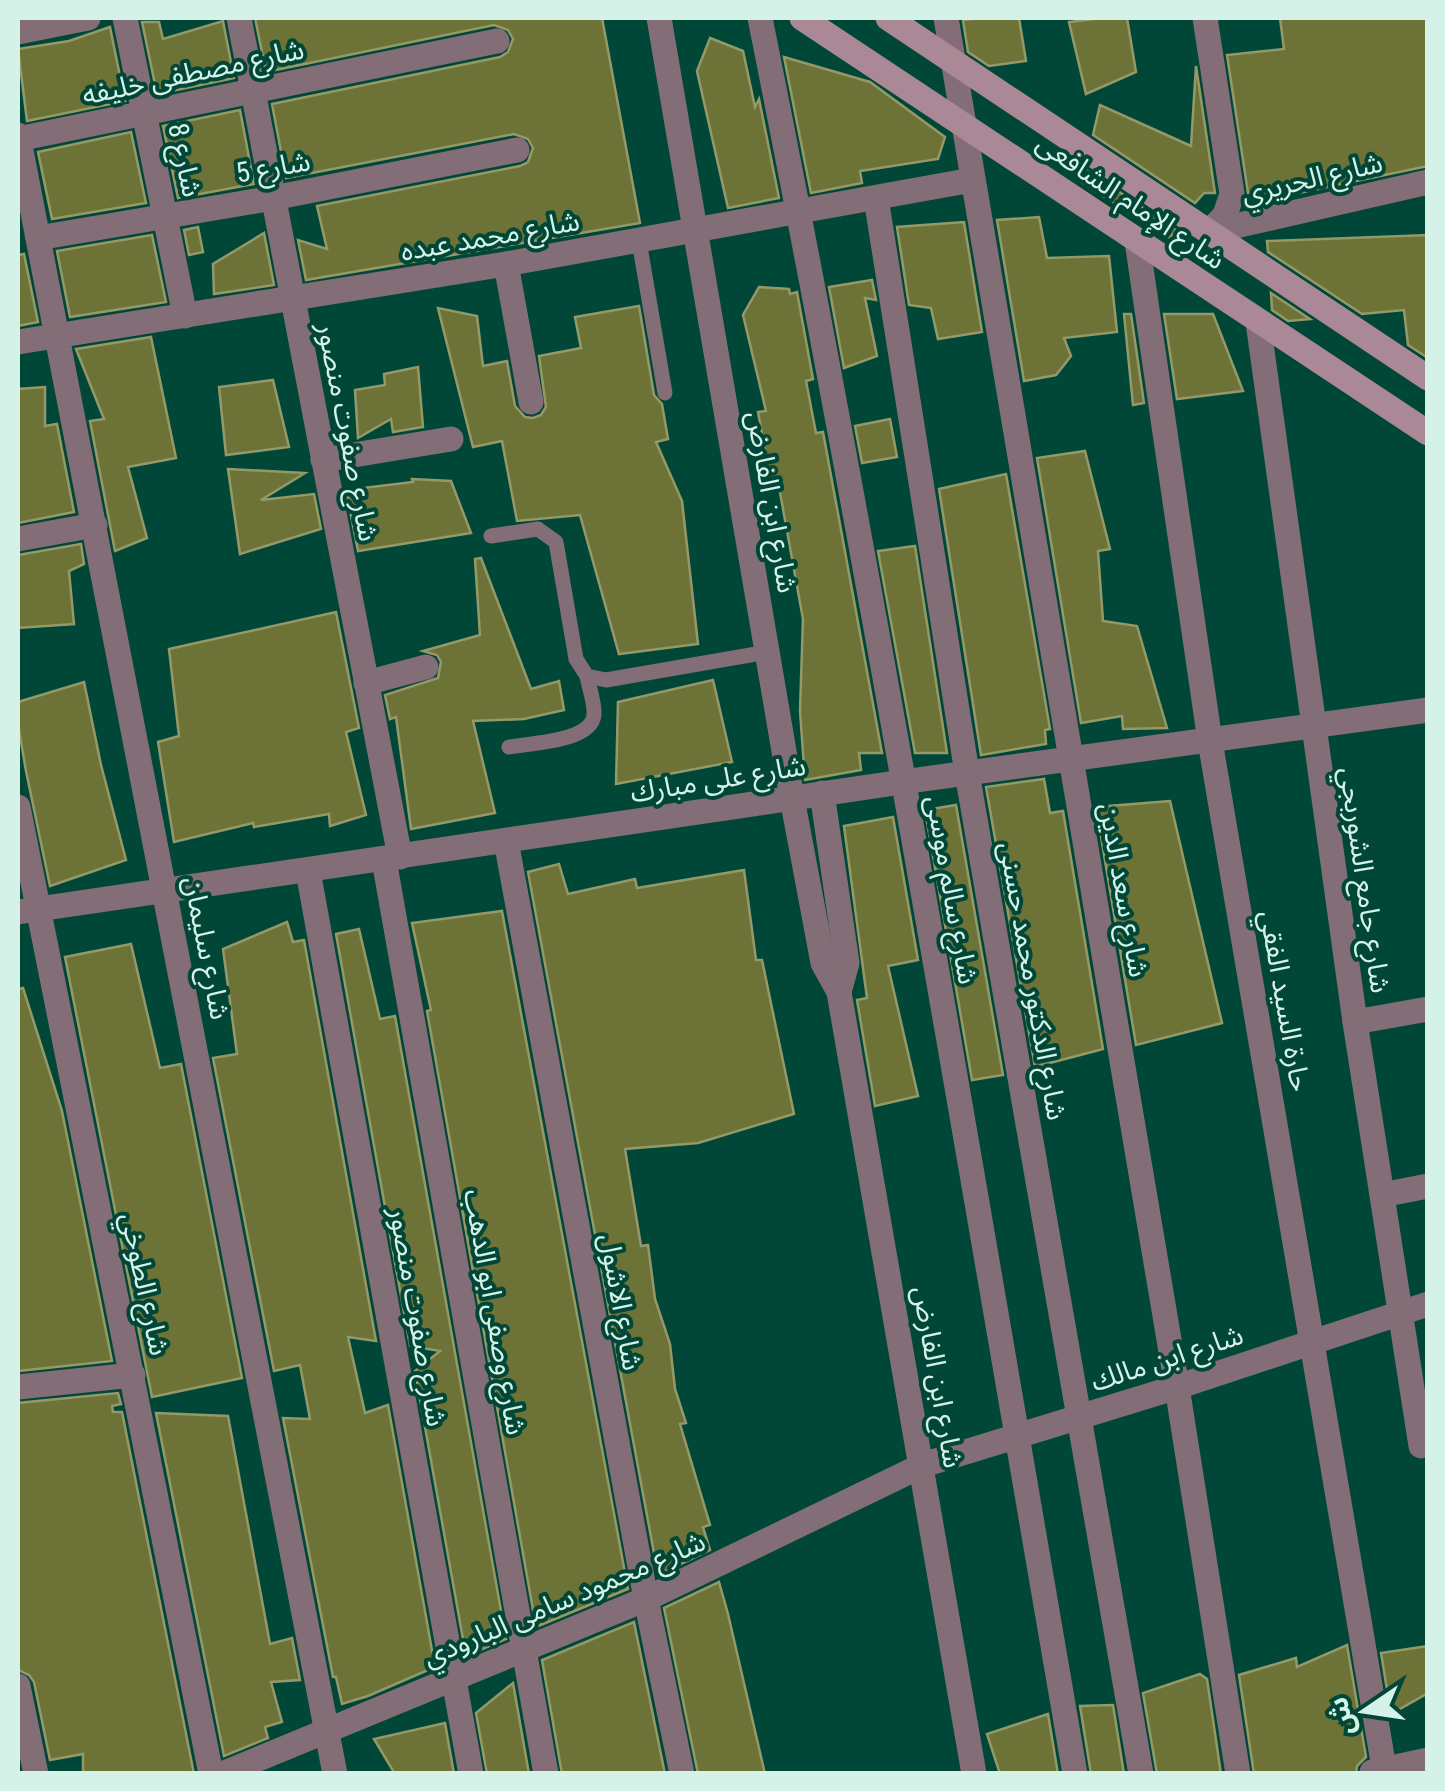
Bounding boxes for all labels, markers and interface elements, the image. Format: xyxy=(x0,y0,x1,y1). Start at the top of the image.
street label: شارع مصطفى خليفه xyxy=(79,32,308,116)
street label: شارع 8 xyxy=(157,120,209,201)
street label: شارع الإمام الشافعى xyxy=(1028,126,1232,280)
street label: شارع 5 xyxy=(233,144,313,194)
street label: شارع الحريري xyxy=(1238,146,1387,215)
street label: شارع محمد عبده xyxy=(398,204,583,272)
street label: شارع صفوت منصور xyxy=(307,319,385,545)
street label: شارع ابن الفارض xyxy=(736,409,804,596)
street label: شارع على مبارك xyxy=(628,749,809,813)
street label: شارع جامع الشوربجي xyxy=(1328,765,1397,996)
street label: شارع سالم موسى xyxy=(914,793,985,988)
street label: شارع سعد الدين xyxy=(1088,800,1156,980)
street label: شارع الدكتور محمد حسنى xyxy=(988,839,1074,1124)
street label: شارع سليمان xyxy=(173,874,237,1023)
street label: حارة السيد الفقي xyxy=(1248,908,1317,1095)
street label: شارع وصفى ابو الدهب xyxy=(453,1187,533,1438)
street label: شارع صفوت منصور xyxy=(378,1204,454,1430)
street label: شارع الطوخي xyxy=(109,1210,176,1359)
street label: شارع الاشول xyxy=(589,1231,649,1374)
street label: شارع ابن الفارض xyxy=(902,1284,970,1471)
street label: شارع ابن مالك xyxy=(1087,1318,1248,1402)
street label: شارع محمود سامى البارودي xyxy=(418,1524,712,1678)
north arrow xyxy=(1315,1661,1415,1761)
text: ش xyxy=(1321,1694,1362,1739)

